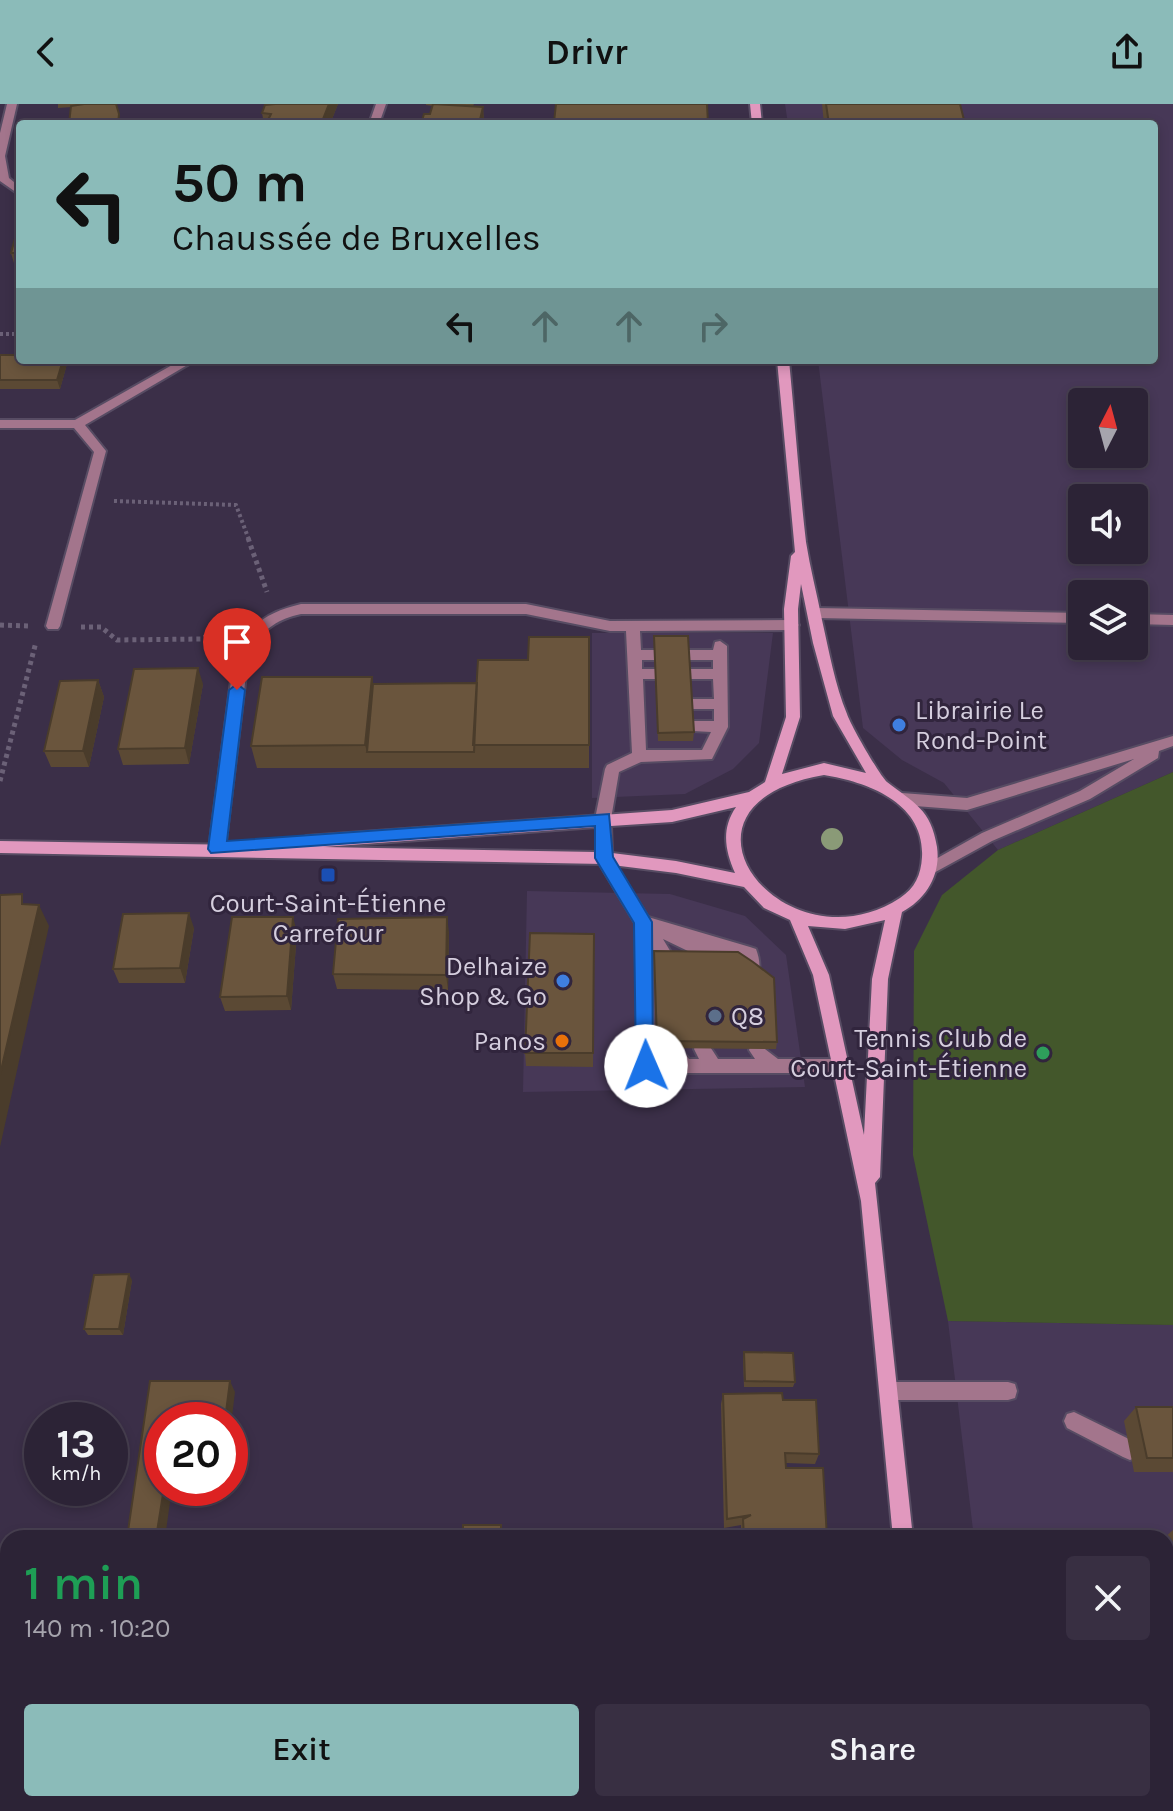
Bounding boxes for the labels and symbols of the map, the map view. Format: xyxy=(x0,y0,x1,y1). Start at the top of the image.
north arrow xyxy=(1068,388,1148,468)
pin xyxy=(203,608,271,690)
place label: Librairie Le Rond-Point xyxy=(915,695,1047,756)
marker: Librairie Le Rond-Point xyxy=(890,716,908,734)
marker: Court-Saint-Étienne Carrefour xyxy=(319,866,337,884)
place label: Court-Saint-Étienne Carrefour xyxy=(210,887,446,949)
place label: Delhaize Shop & Go xyxy=(419,951,547,1012)
marker: Delhaize Shop & Go xyxy=(554,972,572,990)
place label: Q8 xyxy=(731,1001,764,1032)
marker: Q8 xyxy=(706,1007,724,1025)
place label: Tennis Club de Court-Saint-Étienne xyxy=(790,1023,1027,1084)
position arrow xyxy=(604,1024,688,1108)
place label: Panos xyxy=(474,1026,546,1057)
marker: Panos xyxy=(553,1032,571,1050)
marker: Tennis Club de Court-Saint-Étienne xyxy=(1034,1044,1052,1062)
speed limit sign: 20 xyxy=(144,1402,248,1506)

